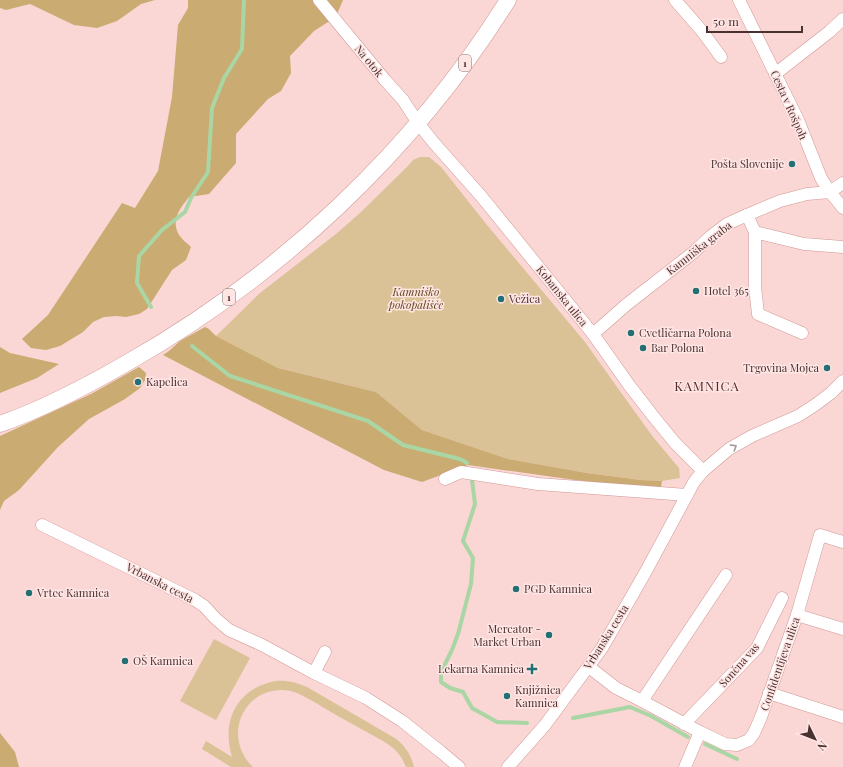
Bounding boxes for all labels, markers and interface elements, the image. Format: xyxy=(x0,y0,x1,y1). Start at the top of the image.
scale bar xyxy=(707,8,802,34)
text: 50 m xyxy=(713,13,739,29)
street label: Na otok xyxy=(352,41,387,80)
road number: 1 xyxy=(459,55,471,71)
street label: Cesta v Rošpoh xyxy=(767,68,812,142)
place label: Pošta Slovenije xyxy=(711,156,784,171)
marker: Pošta Slovenije xyxy=(787,159,797,169)
street label: Kamniška graba xyxy=(663,217,735,278)
street label: Kobanska ulica xyxy=(533,262,592,330)
place label: Hotel 365 xyxy=(704,283,749,298)
park label: Kamniško pokopališče xyxy=(388,284,443,312)
marker: Hotel 365 xyxy=(691,286,701,296)
road number: 1 xyxy=(223,289,235,305)
place label: Vežica xyxy=(508,291,541,306)
marker: Vežica xyxy=(496,294,506,304)
place label: Cvetličarna Polona xyxy=(639,325,732,340)
marker: Cvetličarna Polona xyxy=(626,328,636,338)
place label: Bar Polona xyxy=(651,340,705,355)
marker: Bar Polona xyxy=(638,343,648,353)
place label: Trgovina Mojca xyxy=(743,360,820,375)
marker: Trgovina Mojca xyxy=(822,363,832,373)
place label: Kapelica xyxy=(146,374,188,389)
marker: Kapelica xyxy=(133,377,143,387)
district label: KAMNICA xyxy=(674,377,740,394)
one-way arrow xyxy=(730,444,737,451)
street label: Vrbanska cesta xyxy=(123,559,197,606)
place label: PGD Kamnica xyxy=(524,581,592,596)
marker: PGD Kamnica xyxy=(511,584,521,594)
place label: Vrtec Kamnica xyxy=(36,585,110,600)
marker: Vrtec Kamnica xyxy=(24,588,34,598)
street label: Vrbanska cesta xyxy=(579,601,632,673)
street label: Confidentijeva ulica xyxy=(756,615,803,713)
place label: Mercator - Market Urban xyxy=(473,621,541,649)
marker: Mercator - Market Urban xyxy=(544,630,554,640)
street label: Sončna vas xyxy=(715,639,762,690)
place label: OŠ Kamnica xyxy=(133,653,193,668)
marker: OŠ Kamnica xyxy=(120,656,130,666)
place label: Lekarna Kamnica xyxy=(438,661,525,676)
marker: Lekarna Kamnica xyxy=(527,664,537,674)
place label: Knjižnica Kamnica xyxy=(515,682,561,710)
marker: Knjižnica Kamnica xyxy=(502,691,512,701)
north arrow xyxy=(795,719,835,759)
text: N xyxy=(814,738,831,754)

